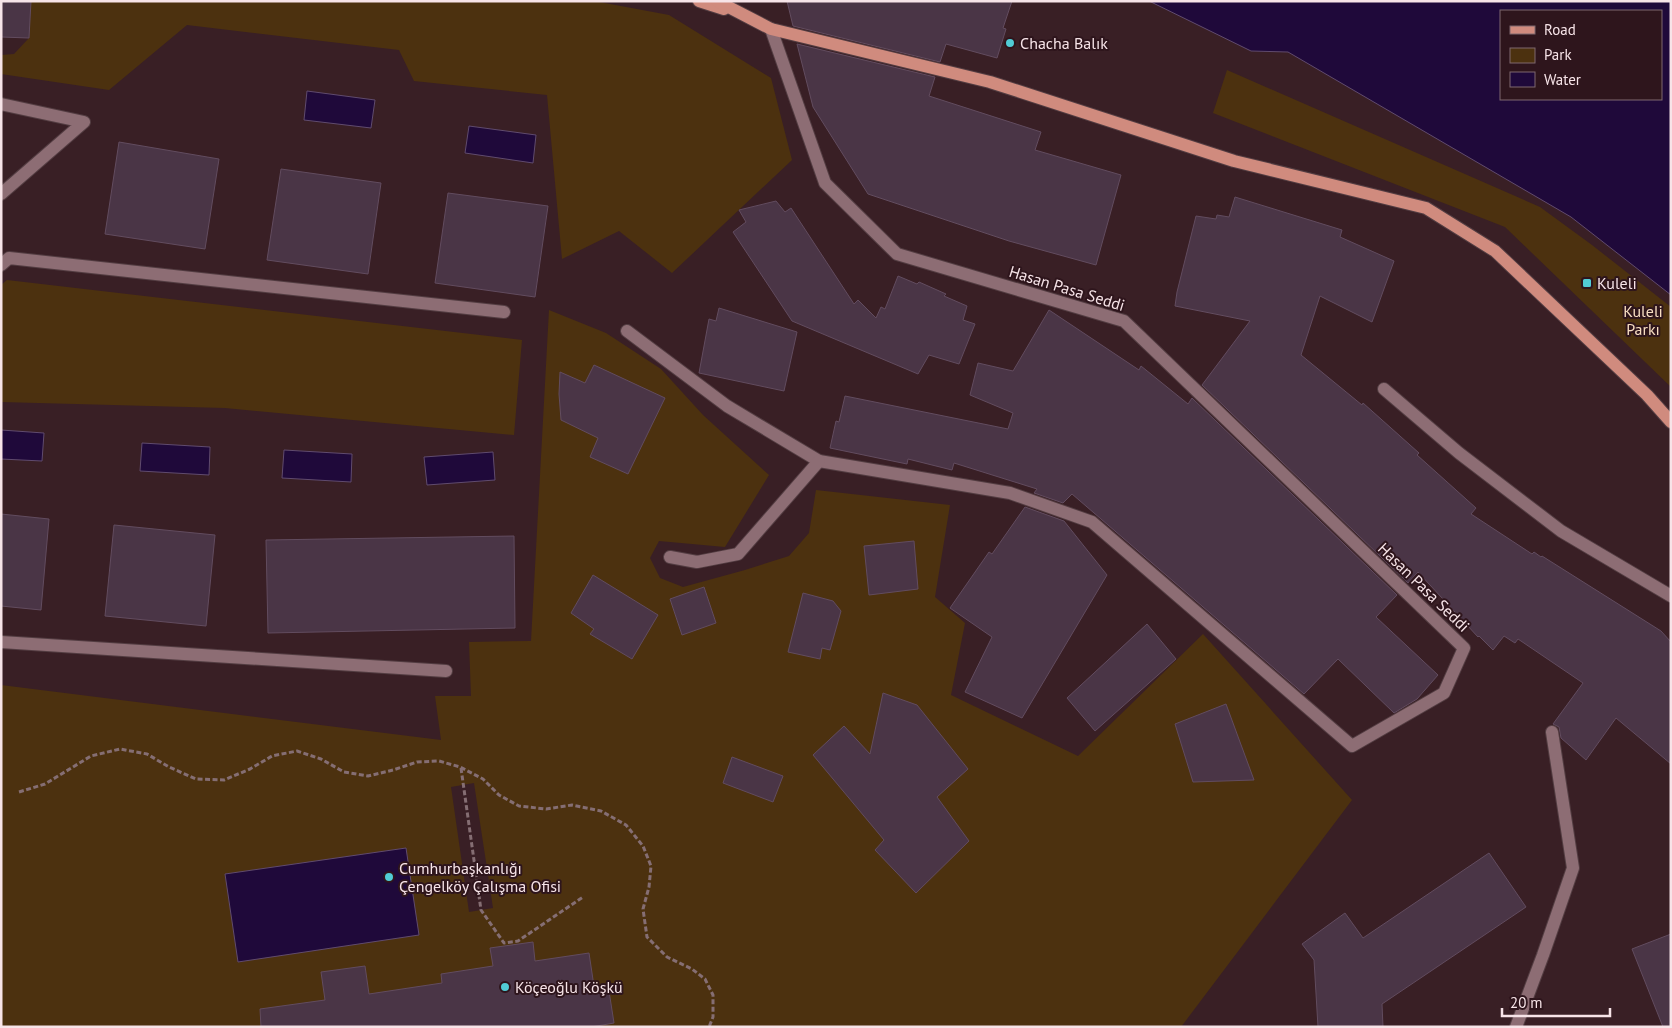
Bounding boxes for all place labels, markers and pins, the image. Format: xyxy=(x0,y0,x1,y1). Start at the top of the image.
place label: Chacha Balık xyxy=(1020,33,1108,53)
marker: Chacha Balık xyxy=(1004,37,1016,49)
place label: Kuleli xyxy=(1597,273,1637,293)
marker: Kuleli xyxy=(1581,277,1593,289)
place label: Cumhurbaşkanlığı Çengelköy Çalışma Ofisi xyxy=(399,858,561,896)
marker: Cumhurbaşkanlığı Çengelköy Çalışma Ofisi xyxy=(383,871,395,883)
place label: Köçeoğlu Köşkü xyxy=(515,977,623,997)
marker: Köçeoğlu Köşkü xyxy=(499,981,511,993)

